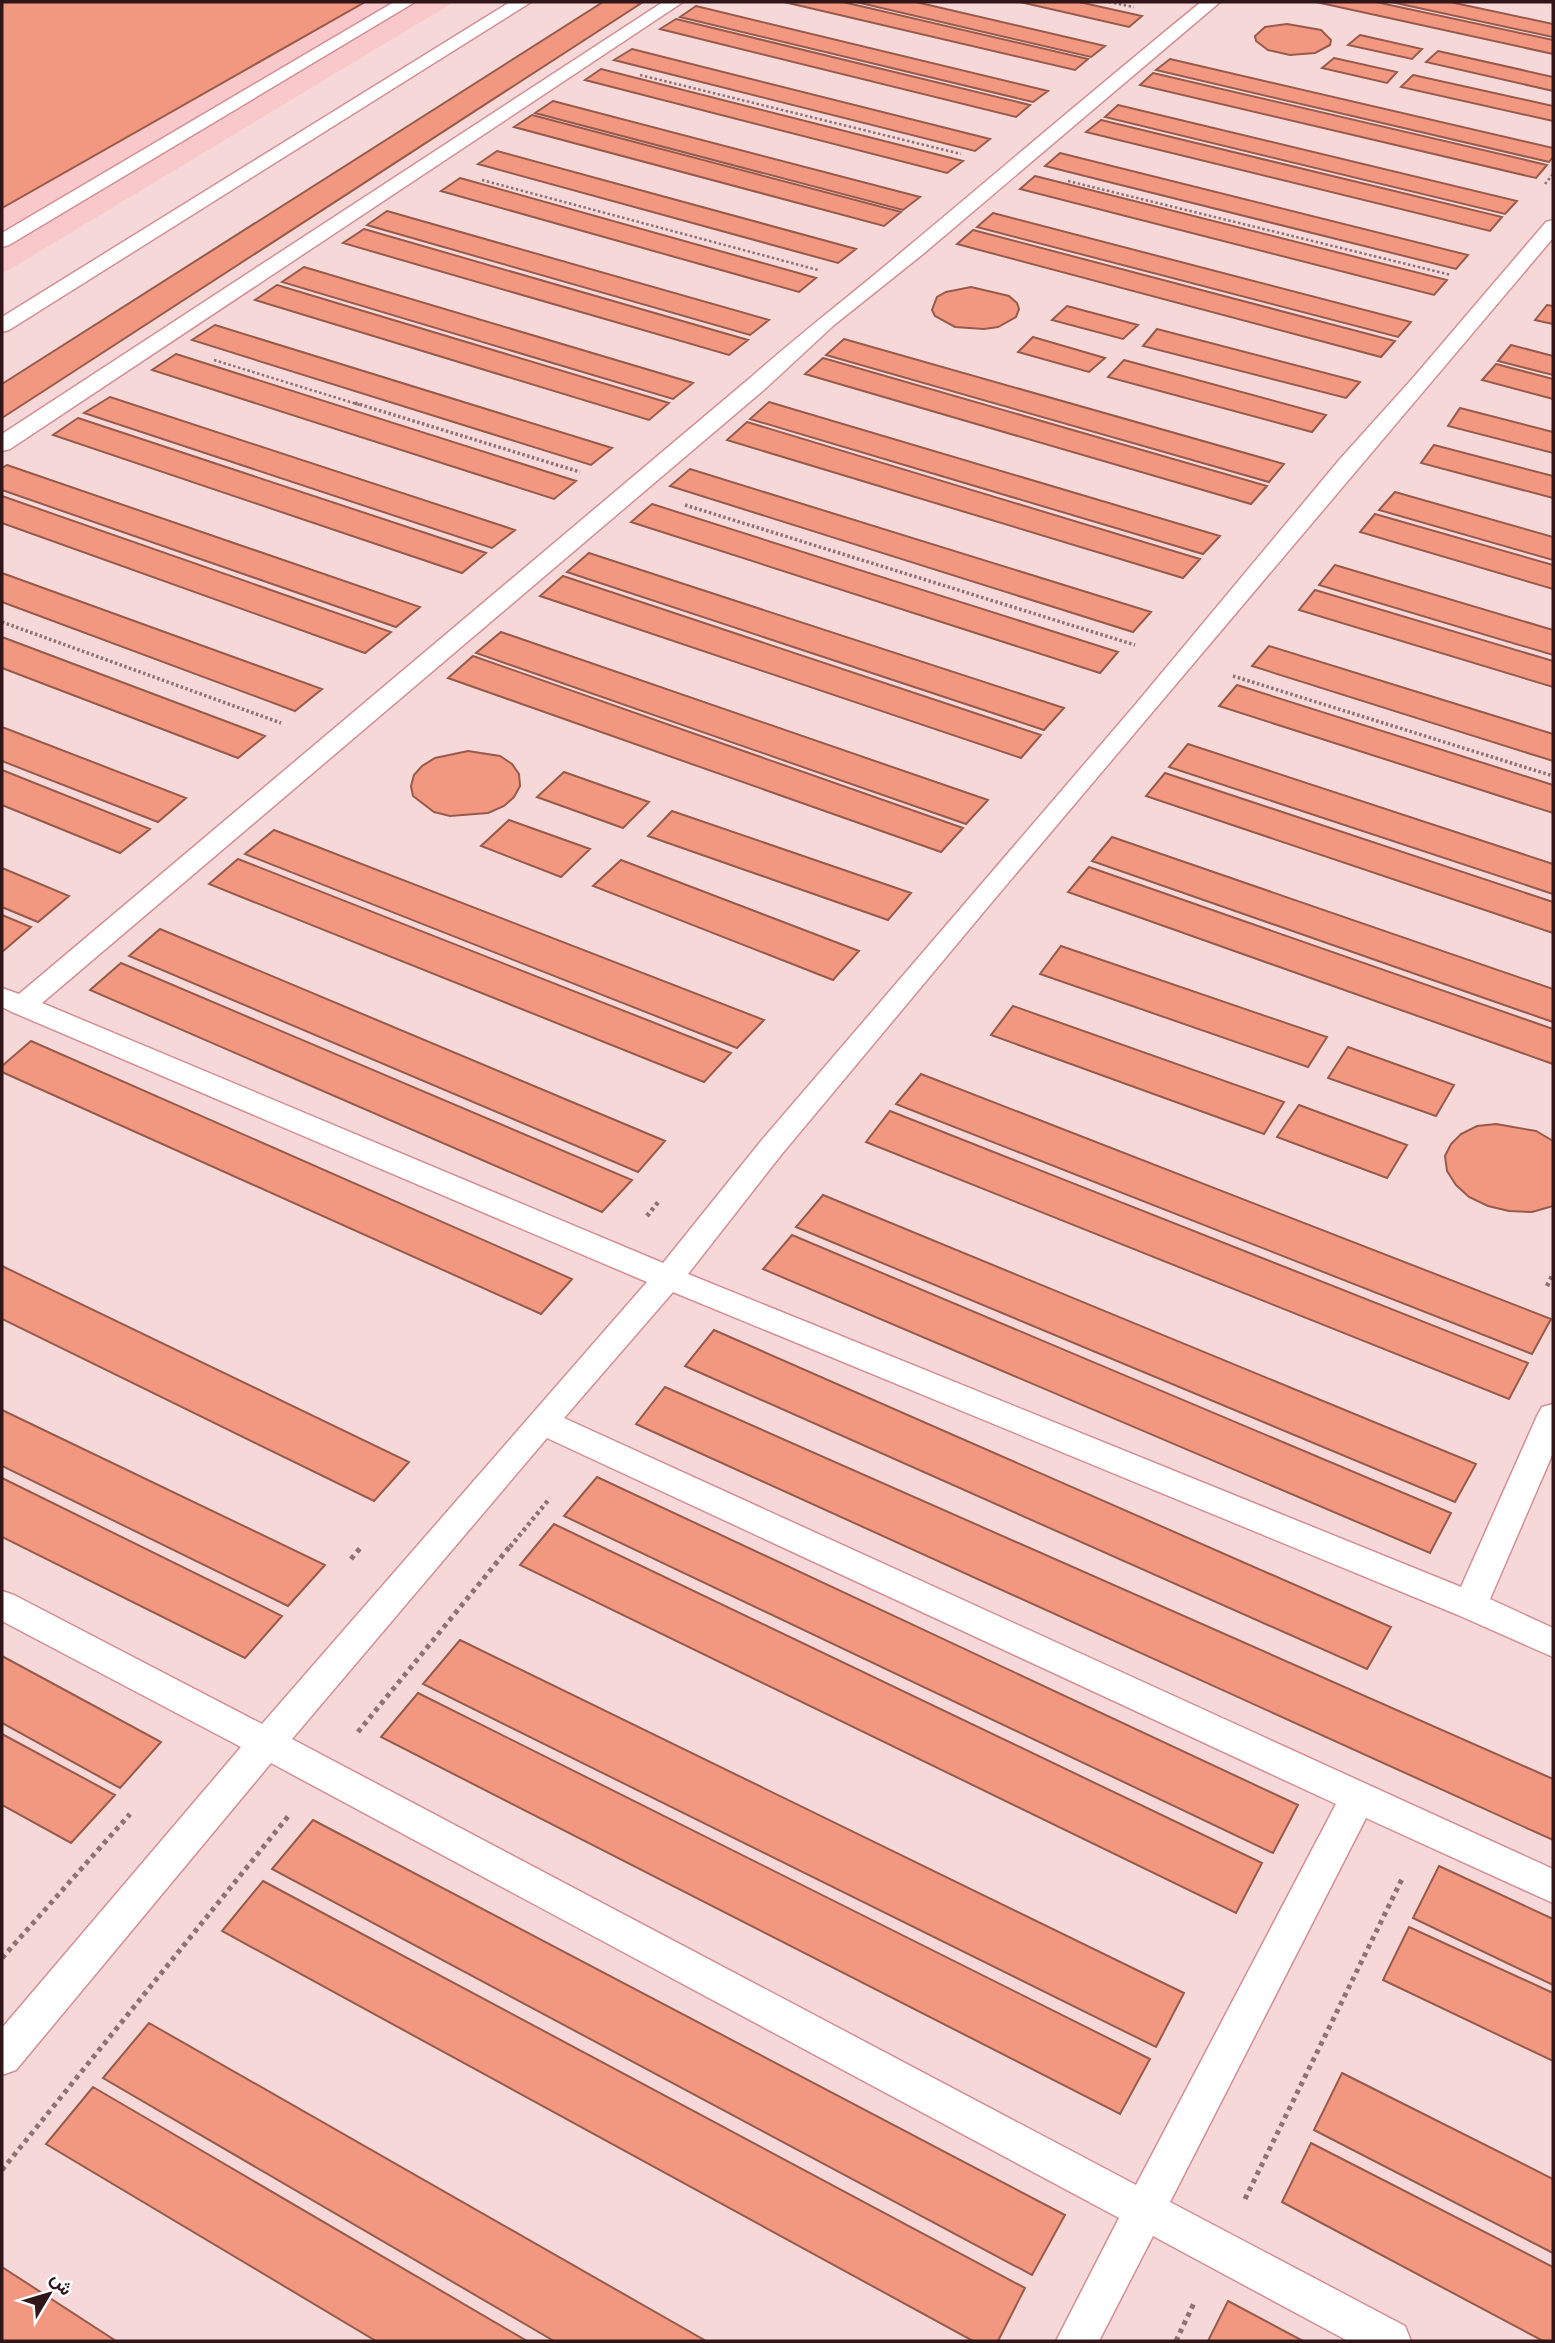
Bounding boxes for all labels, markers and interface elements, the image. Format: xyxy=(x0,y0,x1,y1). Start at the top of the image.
north arrow xyxy=(14,2259,84,2329)
text: ش xyxy=(46,2268,78,2300)

